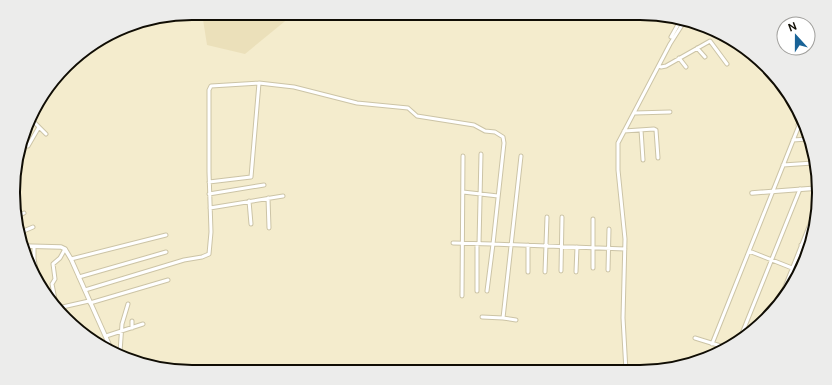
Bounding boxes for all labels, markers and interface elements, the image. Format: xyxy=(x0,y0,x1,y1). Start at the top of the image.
north arrow xyxy=(776,16,816,56)
text: N xyxy=(786,19,799,35)

